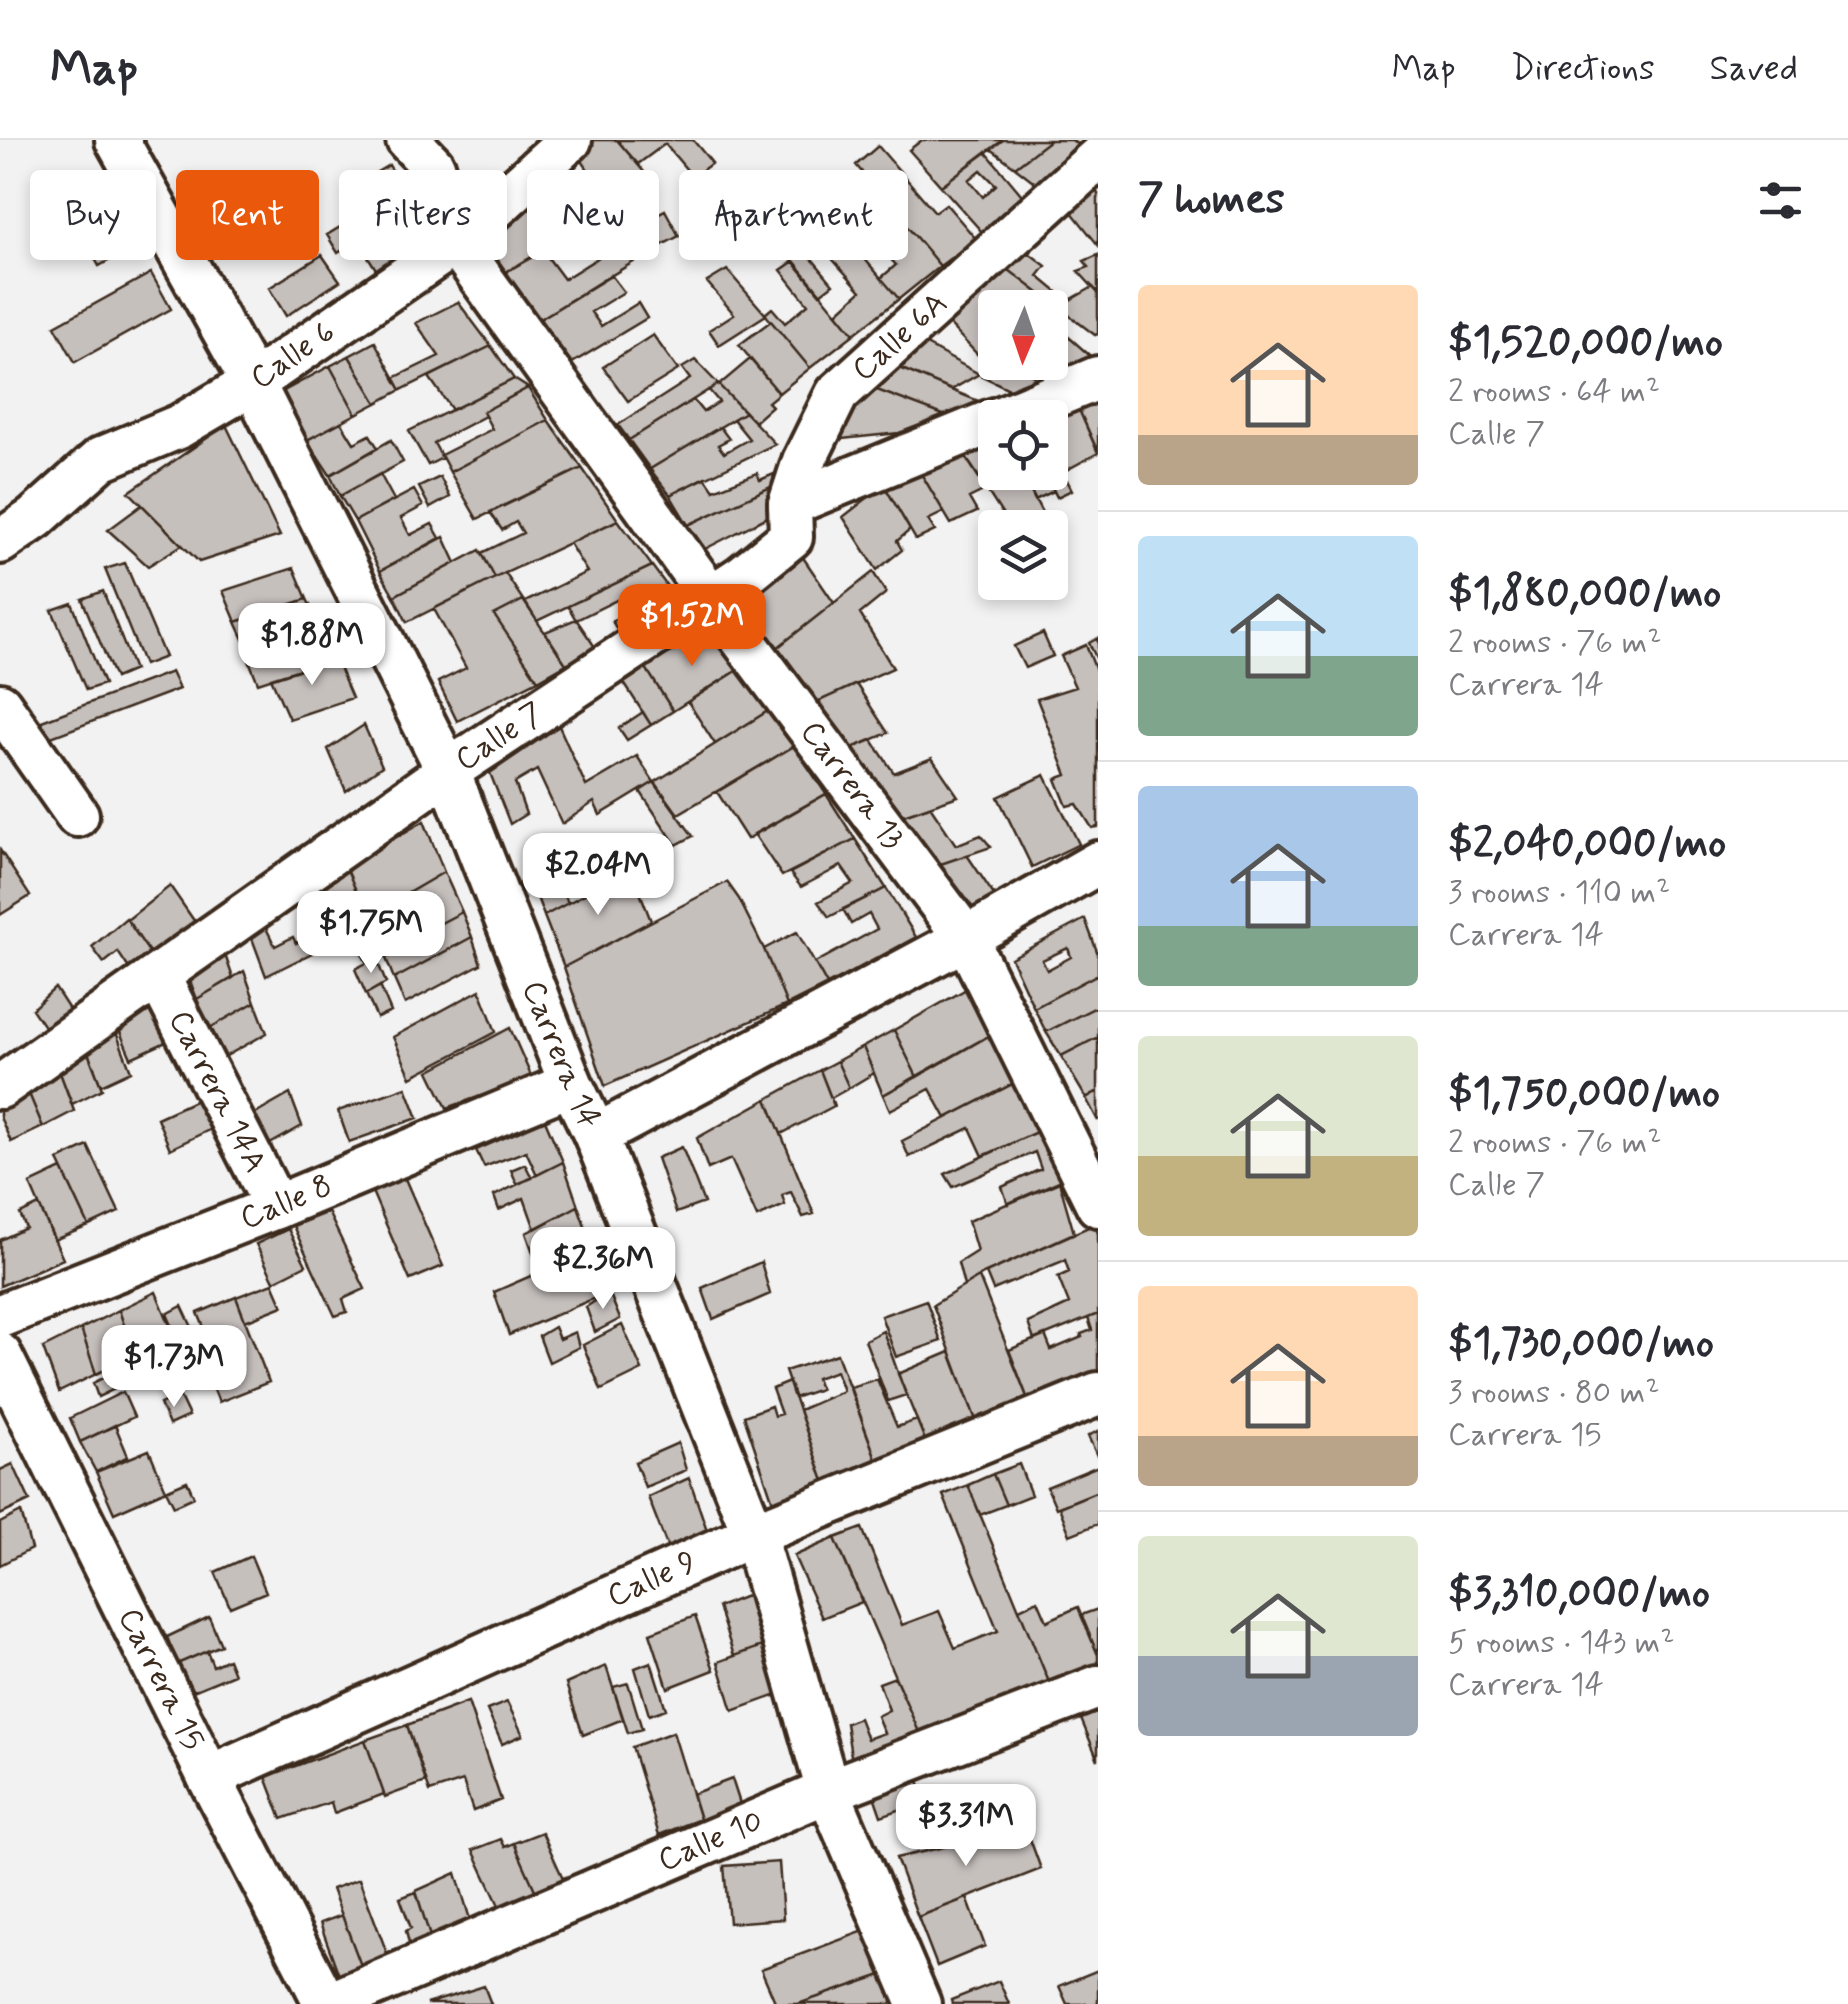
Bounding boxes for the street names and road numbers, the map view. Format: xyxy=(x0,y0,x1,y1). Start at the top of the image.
street label: Calle 6A xyxy=(843,283,957,391)
street label: Calle 6 xyxy=(243,311,344,399)
street label: Calle 7 xyxy=(448,693,552,781)
street label: Carrera 13 xyxy=(790,713,914,858)
street label: Carrera 14 xyxy=(512,975,610,1135)
street label: Carrera 14A xyxy=(158,1003,276,1180)
street label: Calle 8 xyxy=(234,1165,339,1240)
street label: Calle 9 xyxy=(601,1541,703,1618)
street label: Carrera 15 xyxy=(108,1601,214,1758)
street label: Calle 10 xyxy=(652,1800,770,1882)

